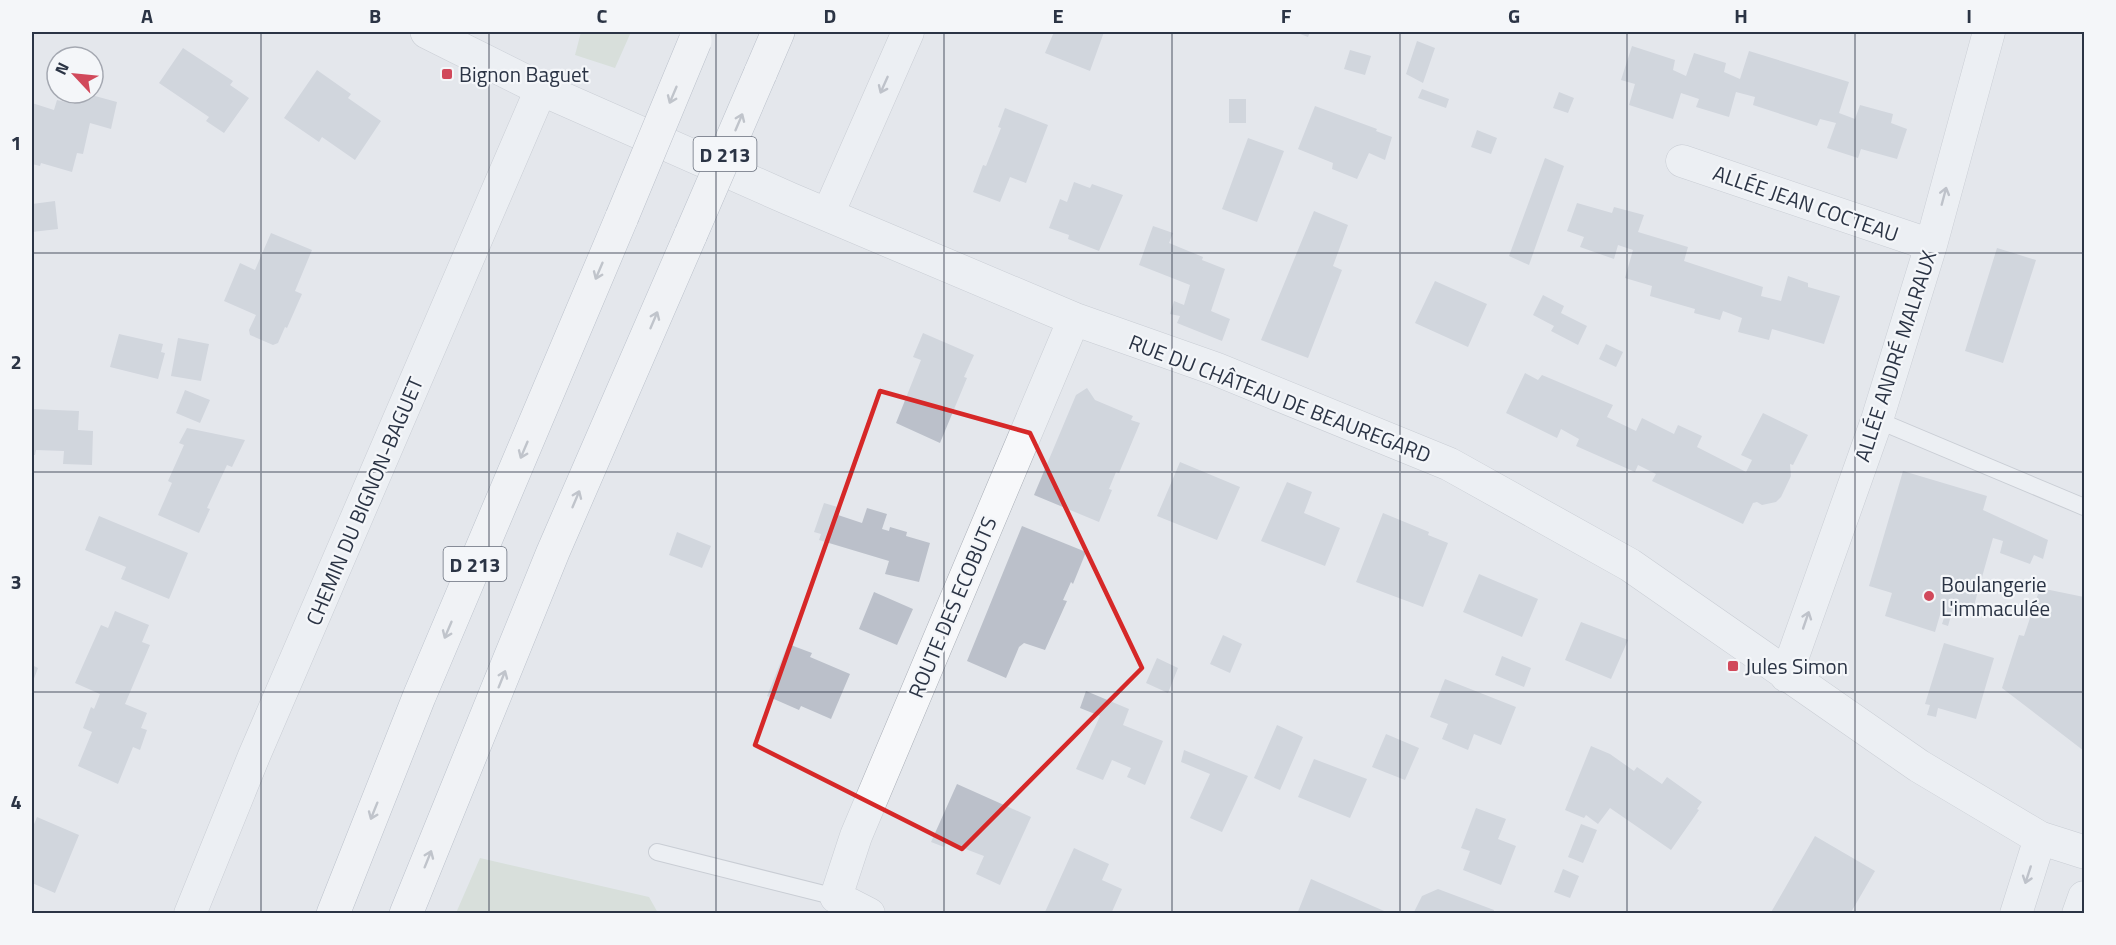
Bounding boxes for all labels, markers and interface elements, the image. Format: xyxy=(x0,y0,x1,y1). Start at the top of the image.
text: A xyxy=(141,0,153,31)
text: B xyxy=(369,0,381,31)
text: C xyxy=(597,0,608,31)
text: D xyxy=(824,0,836,31)
text: E xyxy=(1052,0,1064,31)
text: F xyxy=(1281,0,1292,31)
text: G xyxy=(1508,0,1520,31)
text: H xyxy=(1734,0,1748,31)
text: I xyxy=(1966,0,1972,31)
north arrow xyxy=(45,45,105,105)
text: N xyxy=(48,58,75,79)
place label: Bignon Baguet xyxy=(459,58,590,90)
marker: Bignon Baguet xyxy=(440,67,454,81)
one-way arrow xyxy=(878,76,890,94)
one-way arrow xyxy=(667,85,678,104)
one-way arrow xyxy=(734,113,745,132)
text: 1 xyxy=(10,127,22,158)
road number: D 213 xyxy=(694,137,756,171)
street label: ALLÉE JEAN COCTEAU xyxy=(1709,156,1903,250)
one-way arrow xyxy=(1939,186,1950,205)
street label: ALLÉE ANDRÉ MALRAUX xyxy=(1846,246,1944,466)
one-way arrow xyxy=(593,261,604,280)
one-way arrow xyxy=(649,311,660,329)
street label: RUE DU CHÂTEAU DE BEAUREGARD xyxy=(1124,326,1436,470)
text: 2 xyxy=(10,346,22,377)
street label: CHEMIN DU BIGNON-BAGUET xyxy=(297,372,431,630)
one-way arrow xyxy=(517,441,529,459)
one-way arrow xyxy=(571,490,583,508)
street label: ROUTE DES ECOBUTS xyxy=(899,511,1005,703)
road number: D 213 xyxy=(444,547,506,581)
text: 3 xyxy=(10,566,22,597)
place label: Boulangerie L'immaculée xyxy=(1941,568,2050,624)
marker: Boulangerie L'immaculée xyxy=(1922,589,1936,603)
one-way arrow xyxy=(1801,611,1812,630)
one-way arrow xyxy=(442,620,453,639)
place label: Jules Simon xyxy=(1745,650,1848,682)
marker: Jules Simon xyxy=(1726,659,1740,673)
one-way arrow xyxy=(497,670,508,688)
text: 4 xyxy=(10,786,22,817)
one-way arrow xyxy=(368,801,379,820)
one-way arrow xyxy=(423,851,434,869)
one-way arrow xyxy=(2022,865,2033,884)

